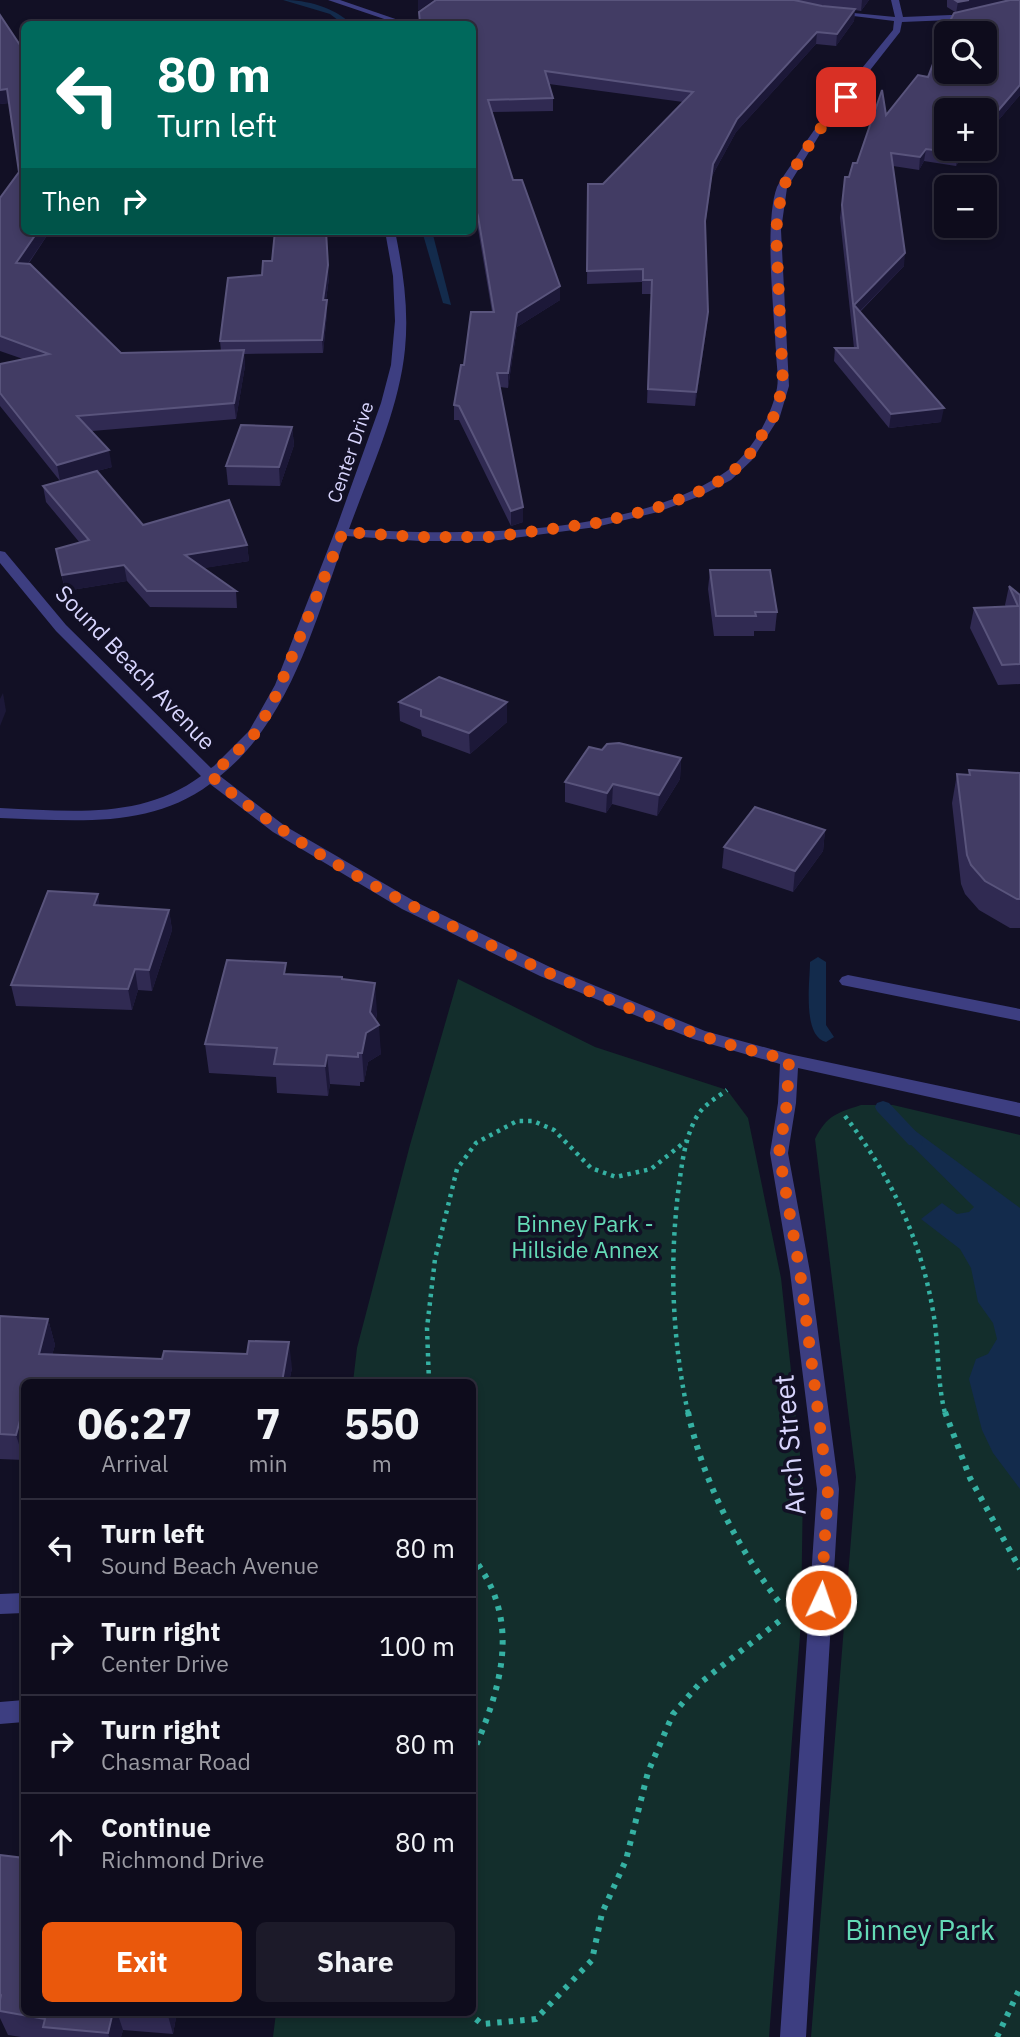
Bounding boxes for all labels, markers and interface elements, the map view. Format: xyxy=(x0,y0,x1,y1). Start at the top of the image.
map controls xyxy=(934,21,997,238)
button: search xyxy=(934,21,997,84)
text: 80 m xyxy=(157,42,271,105)
icon: left xyxy=(42,49,133,140)
pin xyxy=(816,67,876,127)
icon: arrive xyxy=(827,78,865,116)
button: + xyxy=(934,98,997,161)
text: Turn left xyxy=(157,104,277,146)
button: − xyxy=(934,175,997,238)
icon: right xyxy=(115,182,153,220)
text: Then xyxy=(42,184,101,218)
street label: Center Drive xyxy=(321,398,379,506)
street label: Sound Beach Avenue xyxy=(50,578,222,756)
park label: Binney Park - Hillside Annex xyxy=(511,1208,659,1264)
street label: Arch Street xyxy=(764,1373,814,1517)
text: 06:27 xyxy=(77,1396,192,1451)
text: 7 xyxy=(255,1396,281,1451)
text: 550 xyxy=(344,1396,420,1451)
text: Arrival xyxy=(101,1448,168,1478)
text: min xyxy=(249,1448,287,1478)
text: m xyxy=(372,1448,392,1478)
text: Turn left xyxy=(101,1516,204,1550)
icon: left xyxy=(42,1529,80,1567)
text: 80 m xyxy=(395,1531,455,1565)
text: Sound Beach Avenue xyxy=(101,1550,319,1580)
position arrow xyxy=(784,1563,858,1637)
text: Turn right xyxy=(101,1614,220,1648)
icon: right xyxy=(42,1627,80,1665)
text: 100 m xyxy=(379,1629,455,1663)
text: Center Drive xyxy=(101,1648,229,1678)
text: Turn right xyxy=(101,1712,220,1746)
icon: right xyxy=(42,1725,80,1763)
text: 80 m xyxy=(395,1727,455,1761)
text: Chasmar Road xyxy=(101,1746,251,1776)
text: Continue xyxy=(101,1810,211,1844)
icon: ahead xyxy=(42,1823,80,1861)
text: 80 m xyxy=(395,1825,455,1859)
text: Richmond Drive xyxy=(101,1844,264,1874)
park label: Binney Park xyxy=(845,1911,995,1948)
button: Exit xyxy=(42,1922,242,2002)
button: Share xyxy=(256,1922,455,2002)

